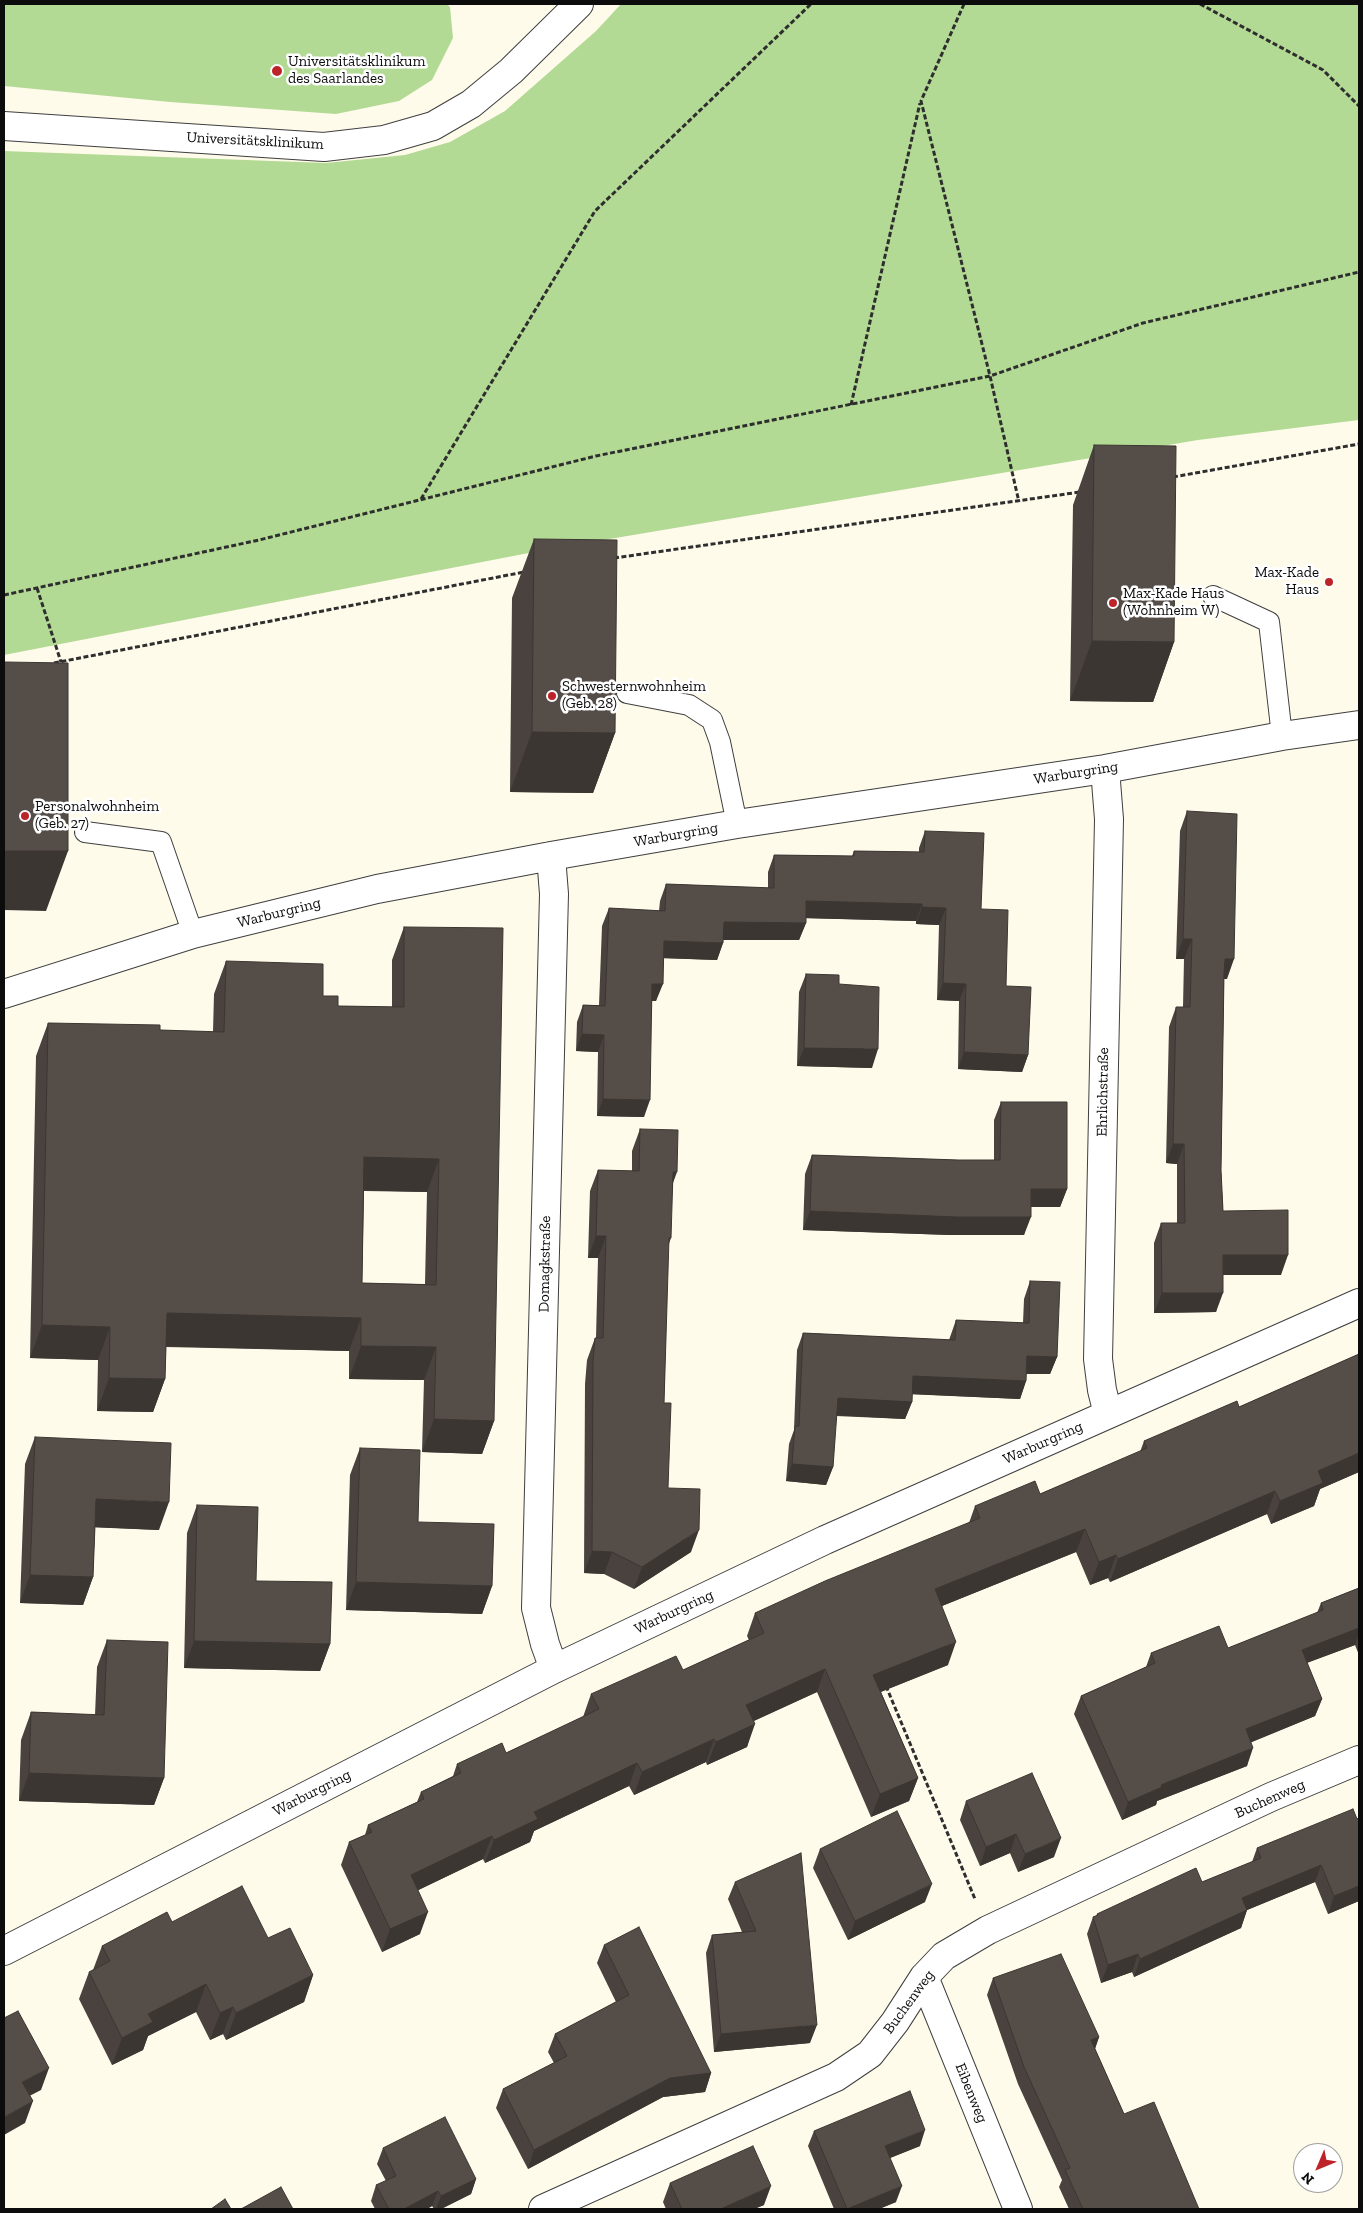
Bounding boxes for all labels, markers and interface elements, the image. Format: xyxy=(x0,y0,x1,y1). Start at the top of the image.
place label: Universitätsklinikum des Saarlandes xyxy=(288,53,425,88)
marker: Universitätsklinikum des Saarlandes xyxy=(270,64,284,78)
street label: Universitätsklinikum xyxy=(186,128,324,154)
place label: Max-Kade Haus xyxy=(1254,564,1319,599)
marker: Max-Kade Haus xyxy=(1323,576,1335,588)
place label: Max-Kade Haus (Wohnheim W) xyxy=(1123,585,1224,620)
marker: Max-Kade Haus (Wohnheim W) xyxy=(1107,597,1119,609)
place label: Schwesternwohnheim (Geb. 28) xyxy=(562,678,706,713)
marker: Schwesternwohnheim (Geb. 28) xyxy=(546,690,558,702)
street label: Warburgring xyxy=(1033,757,1119,789)
place label: Personalwohnheim (Geb. 27) xyxy=(35,798,159,833)
marker: Personalwohnheim (Geb. 27) xyxy=(19,810,31,822)
street label: Warburgring xyxy=(633,819,719,851)
street label: Warburgring xyxy=(236,894,322,932)
street label: Ehrlichstraße xyxy=(1093,1047,1113,1137)
street label: Domagkstraße xyxy=(535,1215,555,1313)
street label: Warburgring xyxy=(1000,1417,1086,1469)
street label: Warburgring xyxy=(632,1586,716,1638)
street label: Warburgring xyxy=(270,1766,354,1820)
street label: Buchenweg xyxy=(1232,1776,1308,1822)
street label: Buchenweg xyxy=(880,1966,938,2038)
street label: Eibenweg xyxy=(951,2060,991,2126)
north arrow xyxy=(1293,2143,1343,2193)
text: N xyxy=(1298,2168,1318,2188)

